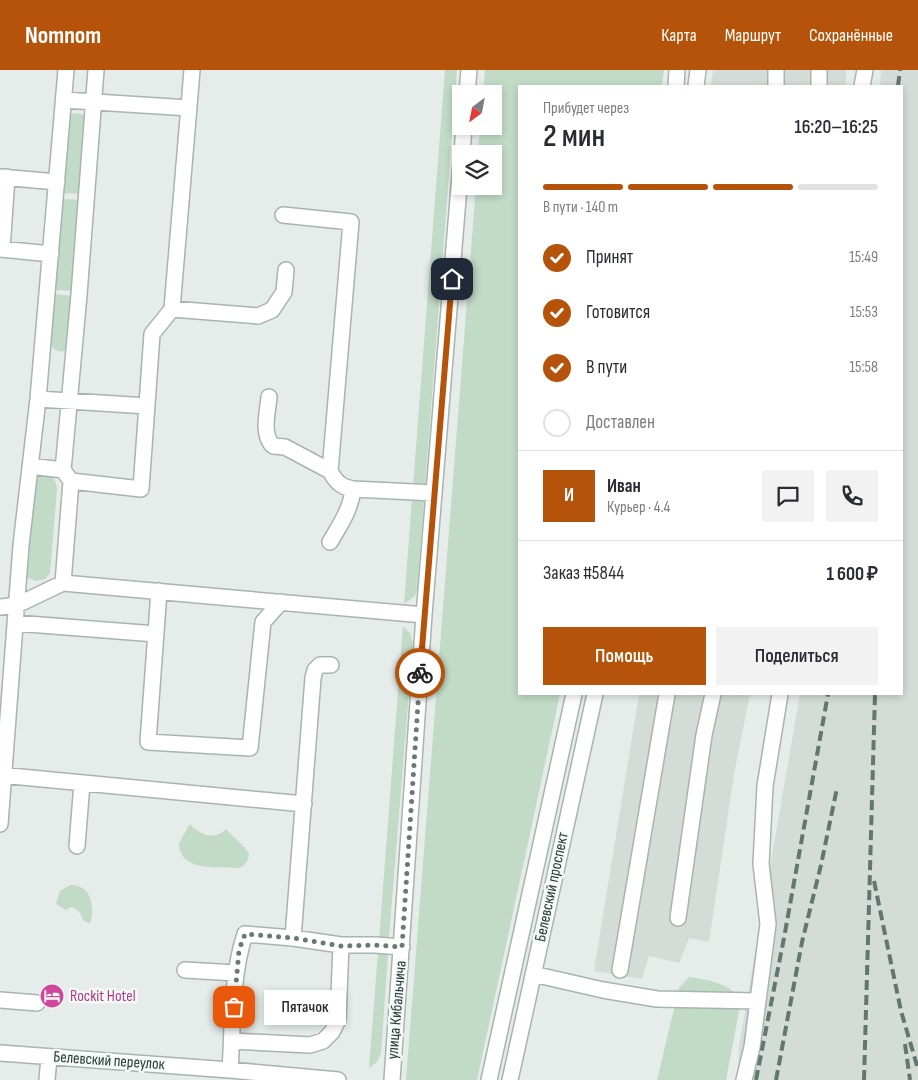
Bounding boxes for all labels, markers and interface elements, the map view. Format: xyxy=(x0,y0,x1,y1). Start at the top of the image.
text: Nomnom xyxy=(25,21,101,50)
text: Карта xyxy=(661,25,697,46)
text: Маршрут xyxy=(725,25,781,46)
text: Сохранённые xyxy=(809,25,893,46)
north arrow xyxy=(452,85,502,135)
map controls xyxy=(452,85,502,195)
text: Прибудет через xyxy=(543,99,629,118)
text: 16:20–16:25 xyxy=(795,116,878,139)
text: 2 мин xyxy=(543,117,605,156)
button: layers xyxy=(452,145,502,195)
text: В пути · 140 m xyxy=(543,198,618,217)
icon: check xyxy=(543,244,571,272)
text: Принят xyxy=(586,246,633,269)
text: 15:49 xyxy=(849,248,878,267)
pin xyxy=(431,258,473,300)
icon: home xyxy=(438,265,466,293)
icon: check xyxy=(543,299,571,327)
text: Готовится xyxy=(586,301,650,324)
text: 15:53 xyxy=(850,303,878,322)
icon: check xyxy=(543,354,571,382)
text: В пути xyxy=(586,356,627,379)
text: 15:58 xyxy=(850,358,878,377)
text: Доставлен xyxy=(586,411,655,434)
button: chat xyxy=(762,470,814,522)
button: phone xyxy=(826,470,878,522)
text: Иван xyxy=(607,475,641,498)
text: И xyxy=(564,484,574,507)
text: Курьер · 4.4 xyxy=(607,498,670,517)
text: Заказ #5844 xyxy=(543,562,624,585)
text: 1 600 ₽ xyxy=(827,563,878,586)
button: Помощь xyxy=(543,627,706,685)
button: Поделиться xyxy=(716,627,878,685)
courier xyxy=(395,648,445,698)
icon: bike xyxy=(406,659,434,687)
street label: Белевский проспект xyxy=(531,830,573,943)
street label: улица Кибальчича xyxy=(383,960,411,1060)
hotel icon: Rockit Hotel xyxy=(39,983,65,1009)
pin xyxy=(213,986,255,1028)
place label: Rockit Hotel xyxy=(70,987,136,1006)
callout: Пятачок xyxy=(264,990,346,1024)
icon: bag xyxy=(220,993,248,1021)
text: Пятачок xyxy=(282,998,328,1017)
street label: Белевский переулок xyxy=(53,1048,166,1074)

